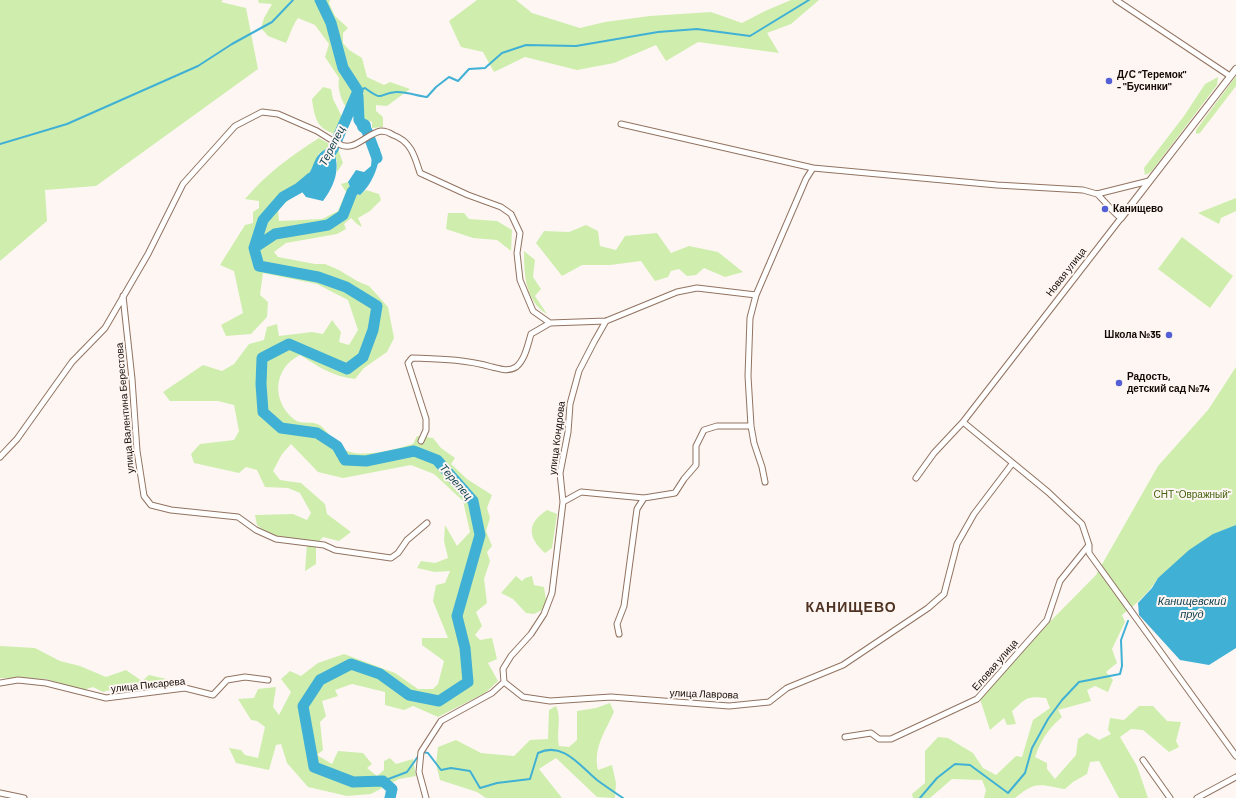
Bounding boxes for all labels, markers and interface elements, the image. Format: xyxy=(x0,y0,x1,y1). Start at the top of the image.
place label: Д/С “Теремок" - "Бусинки" xyxy=(1117,69,1186,92)
marker: Д/С “Теремок" - "Бусинки" xyxy=(1104,76,1114,86)
water label: Терепец xyxy=(316,124,348,168)
place label: Канищево xyxy=(1113,203,1163,215)
marker: Канищево xyxy=(1100,204,1110,214)
street label: Новая улица xyxy=(1043,245,1089,299)
place label: Школа №35 xyxy=(1104,329,1161,341)
marker: Школа №35 xyxy=(1164,330,1174,340)
street label: улица Валентина Берестова xyxy=(113,342,137,474)
place label: Радость, детский сад №74 xyxy=(1127,371,1210,394)
marker: Радость, детский сад №74 xyxy=(1114,378,1124,388)
street label: улица Кондрова xyxy=(547,400,567,476)
water label: Терепец xyxy=(437,461,475,503)
park label: СНТ "Овражный" xyxy=(1153,489,1231,501)
water label: Канищевский пруд xyxy=(1158,594,1226,620)
district label: КАНИЩЕВО xyxy=(805,599,897,615)
street label: Еловая улица xyxy=(970,637,1020,693)
street label: улица Писарева xyxy=(110,675,186,695)
street label: улица Лаврова xyxy=(669,687,739,701)

